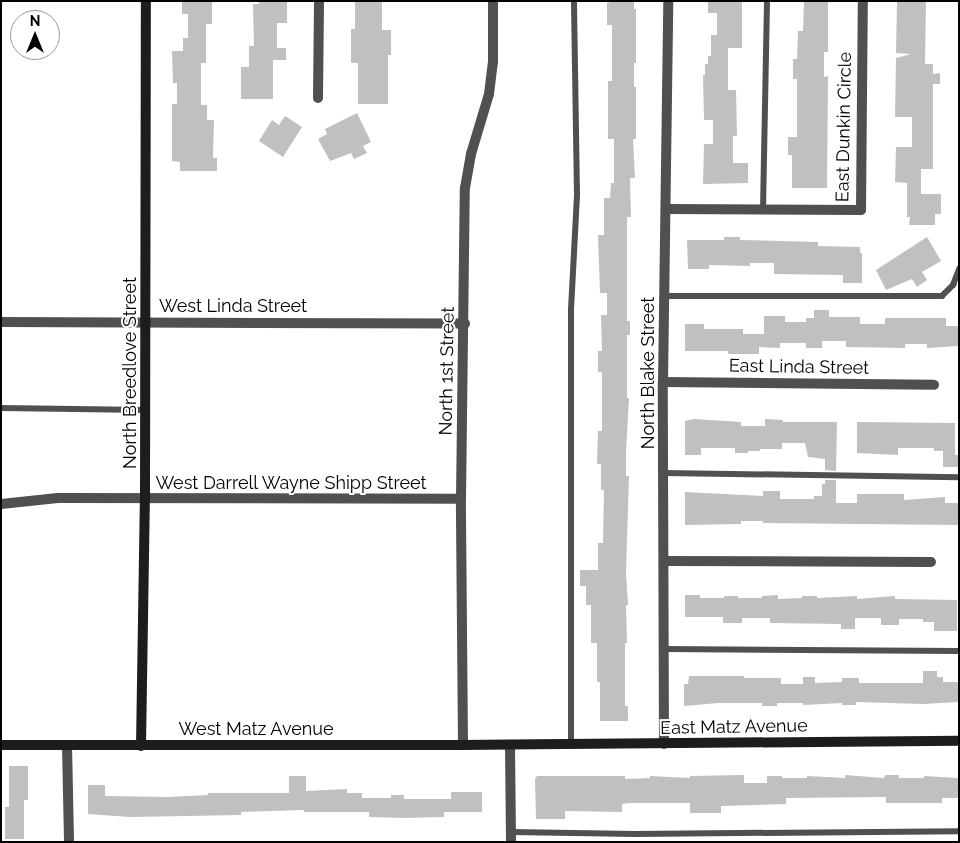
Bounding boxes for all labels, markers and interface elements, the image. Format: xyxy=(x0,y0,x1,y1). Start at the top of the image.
north arrow xyxy=(10,10,60,60)
text: N xyxy=(30,13,40,29)
street label: East Dunkin Circle xyxy=(832,52,856,202)
street label: North Breedlove Street xyxy=(119,277,141,469)
street label: West Linda Street xyxy=(159,295,307,317)
street label: North Blake Street xyxy=(637,297,659,449)
street label: North 1st Street xyxy=(435,306,459,436)
street label: East Linda Street xyxy=(729,355,869,379)
street label: West Darrell Wayne Shipp Street xyxy=(155,472,427,494)
street label: East Matz Avenue xyxy=(660,715,808,739)
street label: West Matz Avenue xyxy=(178,718,334,740)

